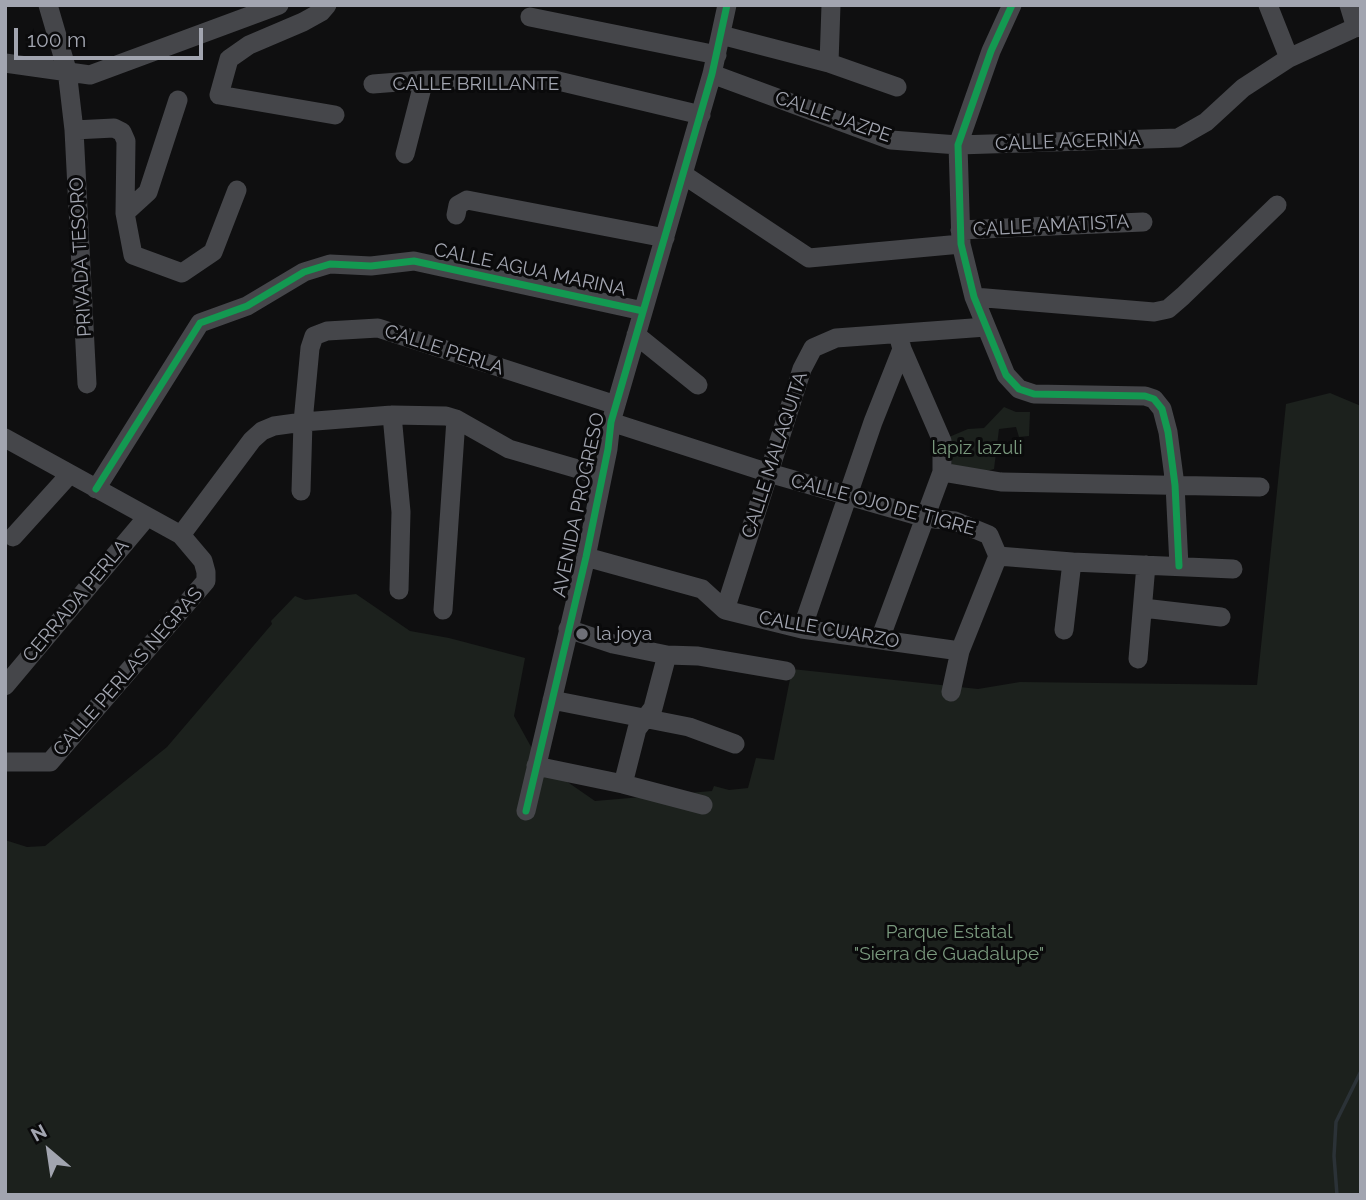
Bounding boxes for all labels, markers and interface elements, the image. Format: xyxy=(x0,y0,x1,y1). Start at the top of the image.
scale bar xyxy=(18,14,206,58)
text: 100 m xyxy=(27,27,86,52)
street label: CALLE BRILLANTE xyxy=(393,73,559,95)
street label: CALLE JAZPE xyxy=(772,86,894,148)
street label: CALLE ACERINA xyxy=(995,128,1141,156)
street label: PRIVADA TESORO xyxy=(65,177,97,337)
street label: CALLE AMATISTA xyxy=(972,211,1130,241)
street label: CALLE AGUA MARINA xyxy=(432,238,628,302)
street label: CALLE PERLA xyxy=(382,320,506,380)
street label: CALLE MALAQUITA xyxy=(737,369,813,541)
street label: AVENIDA PROGRESO xyxy=(548,411,610,599)
park label: lapiz lazuli xyxy=(931,437,1023,459)
street label: CALLE OJO DE TIGRE xyxy=(788,469,978,541)
street label: CERRADA PERLA xyxy=(18,535,134,667)
street label: CALLE PERLAS NEGRAS xyxy=(48,583,208,761)
street label: CALLE CUARZO xyxy=(757,606,901,654)
place label: la joya xyxy=(596,623,652,645)
marker: la joya xyxy=(574,626,590,642)
park label: Parque Estatal "Sierra de Guadalupe" xyxy=(854,921,1044,965)
north arrow xyxy=(14,1116,84,1186)
text: N xyxy=(27,1119,50,1146)

